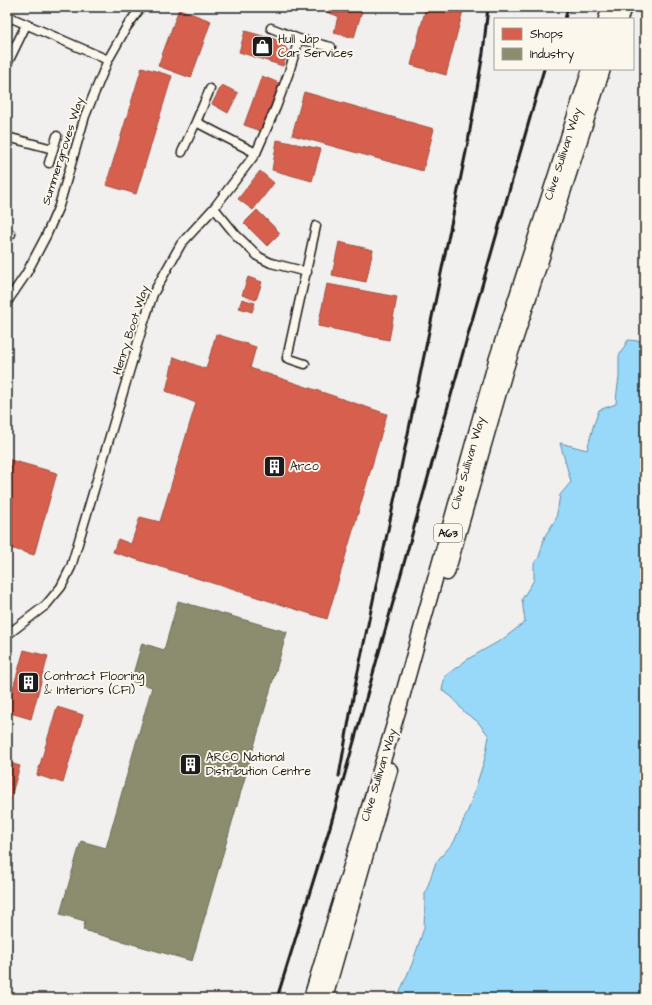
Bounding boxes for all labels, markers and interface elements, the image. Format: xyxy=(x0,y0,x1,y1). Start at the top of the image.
legend xyxy=(494,18,634,70)
text: Shops xyxy=(530,26,563,43)
place label: Hull Jap Car Services xyxy=(278,31,353,62)
shop icon: Hull Jap Car Services xyxy=(250,33,276,59)
text: Industry xyxy=(530,46,575,64)
street label: Summergroves Way xyxy=(38,94,90,208)
street label: Clive Sullivan Way xyxy=(540,105,587,203)
street label: Henry Boot Way xyxy=(108,283,155,377)
street label: Clive Sullivan Way xyxy=(447,414,491,512)
building icon: Arco xyxy=(261,453,287,479)
place label: Arco xyxy=(290,458,319,475)
road number: A63 xyxy=(434,524,462,542)
place label: Contract Flooring & Interiors (CFI) xyxy=(44,668,144,699)
building icon: Contract Flooring & Interiors (CFI) xyxy=(15,670,41,696)
street label: Clive Sullivan Way xyxy=(357,726,402,824)
place label: ARCO National Distribution Centre xyxy=(206,749,311,780)
building icon: ARCO National Distribution Centre xyxy=(177,751,203,777)

